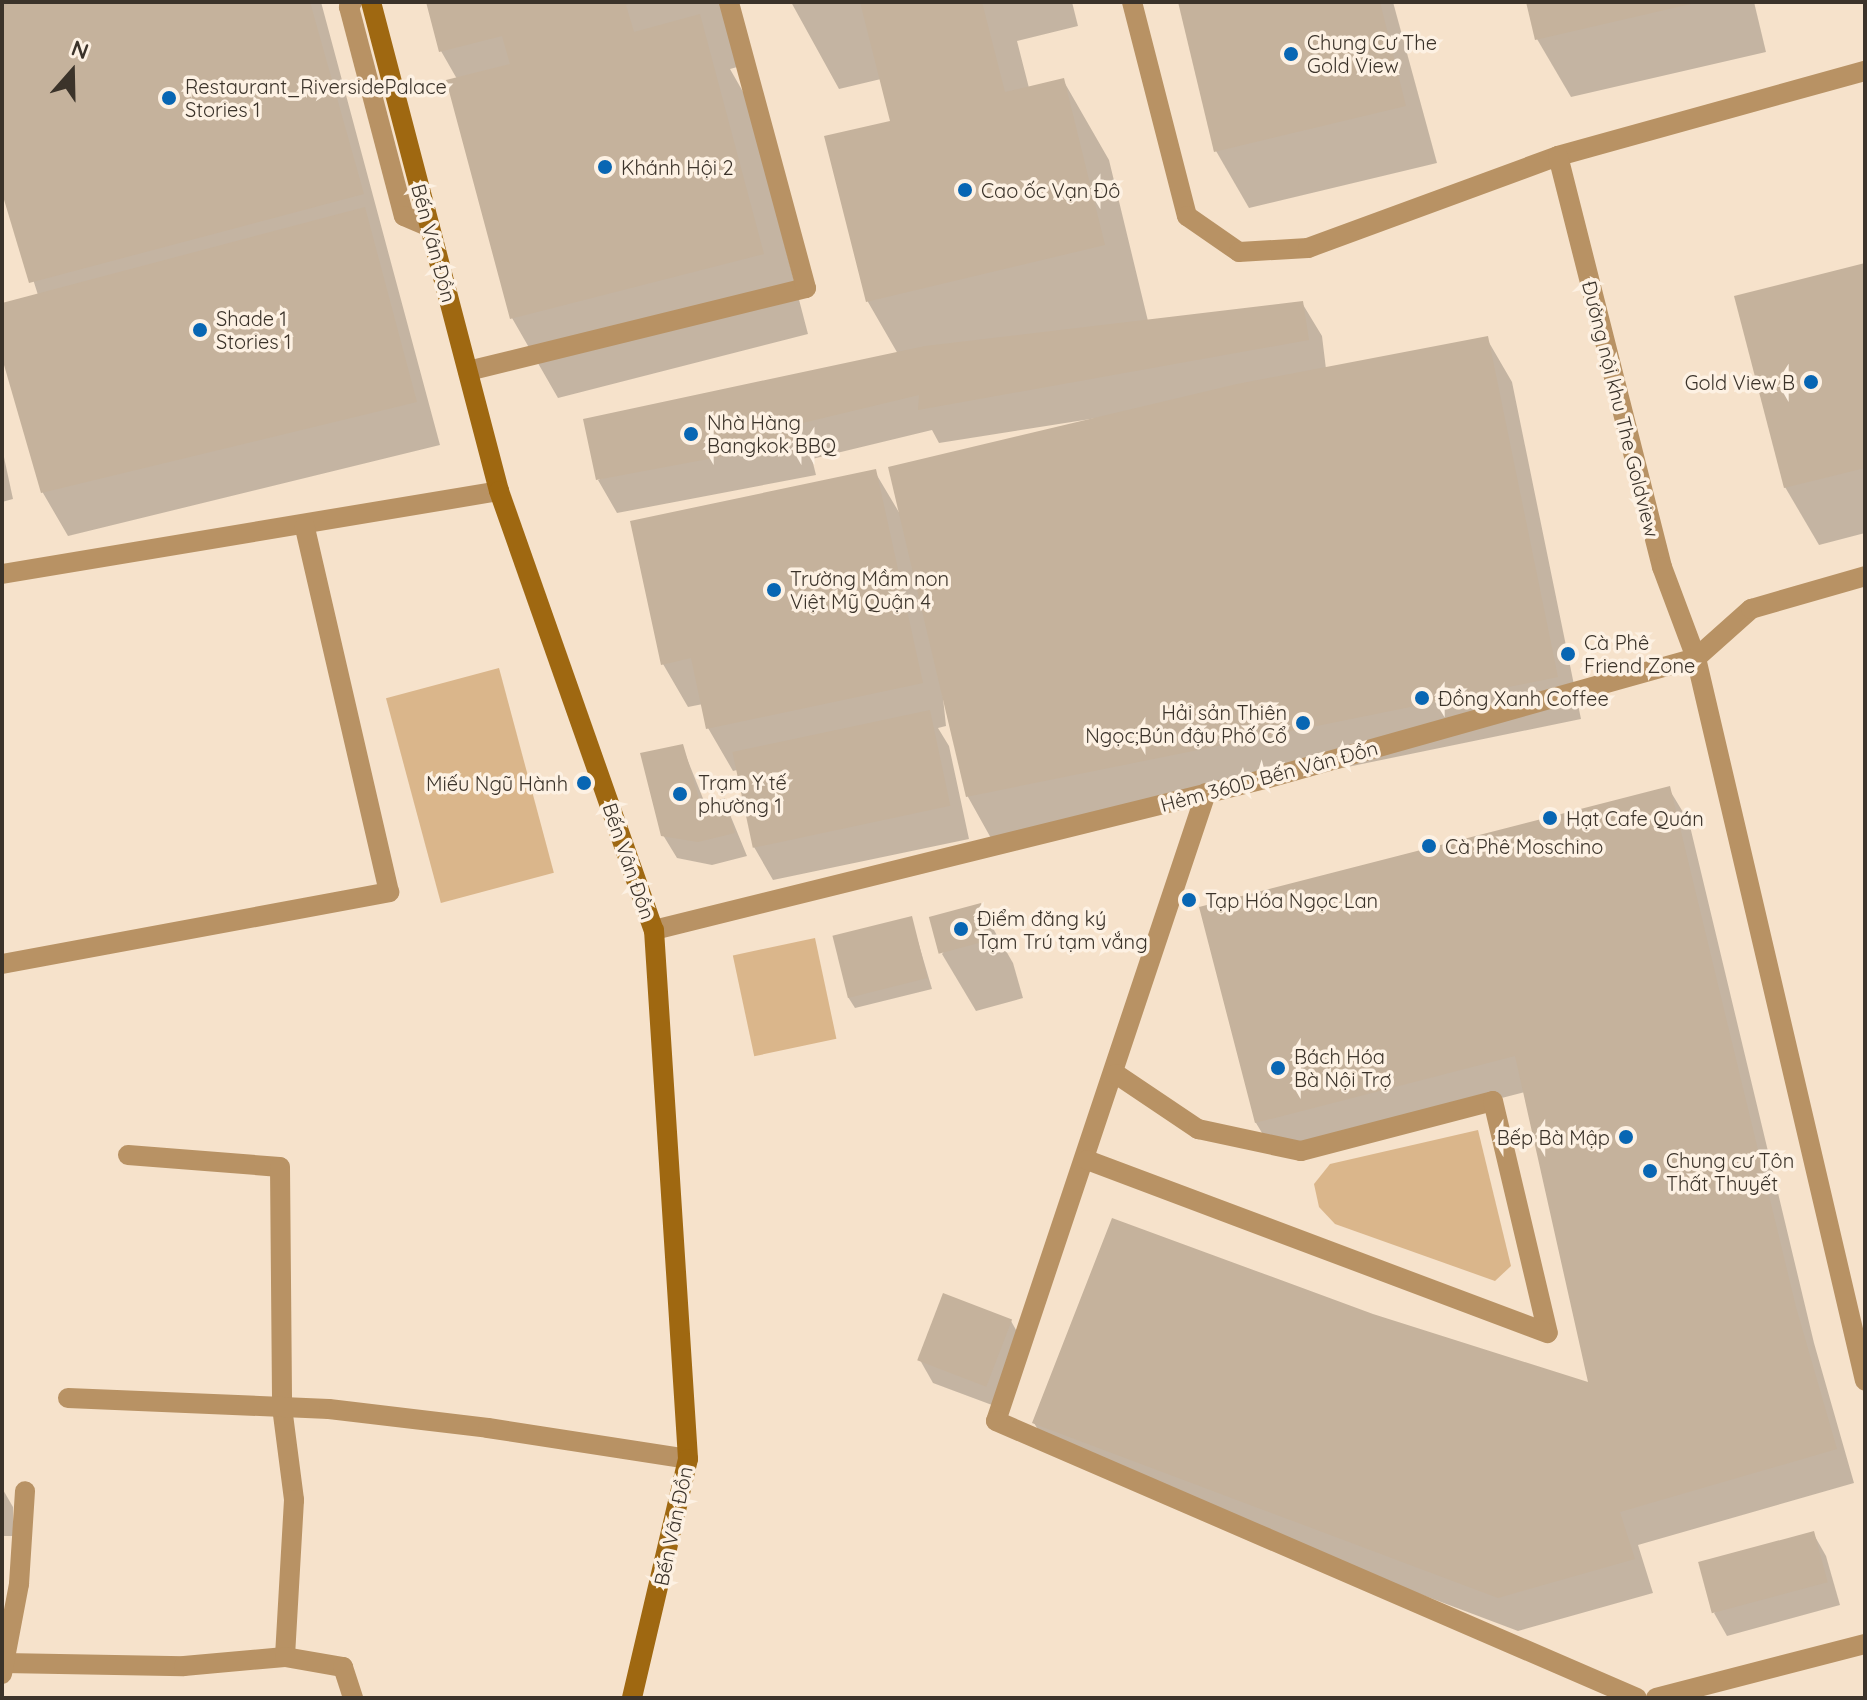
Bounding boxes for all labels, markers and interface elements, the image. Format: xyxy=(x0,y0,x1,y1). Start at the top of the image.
place label: Chung Cư The Gold View xyxy=(1307,30,1437,77)
north arrow xyxy=(32,32,112,112)
text: N xyxy=(68,34,93,65)
marker: Chung Cư The Gold View xyxy=(1282,45,1300,63)
place label: Restaurant_RiversidePalace Stories 1 xyxy=(185,74,447,121)
marker: Restaurant_RiversidePalace Stories 1 xyxy=(160,89,178,107)
place label: Khánh Hội 2 xyxy=(621,155,734,179)
marker: Khánh Hội 2 xyxy=(596,158,614,176)
place label: Cao ốc Vạn Đô xyxy=(981,178,1120,202)
street label: Bến Vân Đồn xyxy=(407,181,461,305)
marker: Cao ốc Vạn Đô xyxy=(956,181,974,199)
street label: Đường nội khu The Goldview xyxy=(1577,278,1665,540)
place label: Shade 1 Stories 1 xyxy=(216,306,292,353)
marker: Shade 1 Stories 1 xyxy=(191,321,209,339)
place label: Gold View B xyxy=(1685,370,1795,394)
marker: Gold View B xyxy=(1802,373,1820,391)
place label: Nhà Hàng Bangkok BBQ xyxy=(707,410,836,457)
marker: Nhà Hàng Bangkok BBQ xyxy=(682,425,700,443)
place label: Trường Mầm non Việt Mỹ Quận 4 xyxy=(790,566,949,613)
marker: Trường Mầm non Việt Mỹ Quận 4 xyxy=(765,581,783,599)
place label: Cà Phê Friend Zone xyxy=(1584,630,1695,677)
marker: Cà Phê Friend Zone xyxy=(1559,645,1577,663)
place label: Đồng Xanh Coffee xyxy=(1438,686,1609,710)
marker: Đồng Xanh Coffee xyxy=(1413,689,1431,707)
place label: Hải sản Thiên Ngọc;Bún đậu Phố Cổ xyxy=(1085,700,1287,747)
marker: Hải sản Thiên Ngọc;Bún đậu Phố Cổ xyxy=(1294,714,1312,732)
street label: Hẻm 360D Bến Vân Đồn xyxy=(1158,735,1380,817)
place label: Trạm Y tế phường 1 xyxy=(698,770,787,817)
place label: Miếu Ngũ Hành xyxy=(426,771,568,795)
marker: Miếu Ngũ Hành xyxy=(575,774,593,792)
marker: Trạm Y tế phường 1 xyxy=(669,783,691,805)
street label: Bến Vân Đồn xyxy=(598,800,660,922)
place label: Hạt Cafe Quán xyxy=(1566,806,1704,830)
marker: Hạt Cafe Quán xyxy=(1541,809,1559,827)
place label: Cà Phê Moschino xyxy=(1445,834,1603,858)
marker: Cà Phê Moschino xyxy=(1420,837,1438,855)
place label: Tạp Hóa Ngọc Lan xyxy=(1205,888,1378,912)
marker: Tạp Hóa Ngọc Lan xyxy=(1180,891,1198,909)
place label: Điểm đăng ký Tạm Trú tạm vắng xyxy=(977,906,1148,953)
marker: Điểm đăng ký Tạm Trú tạm vắng xyxy=(952,920,970,938)
place label: Bách Hóa Bà Nội Trợ xyxy=(1294,1044,1392,1091)
marker: Bách Hóa Bà Nội Trợ xyxy=(1269,1059,1287,1077)
place label: Bếp Bà Mập xyxy=(1497,1125,1610,1149)
marker: Bếp Bà Mập xyxy=(1617,1128,1635,1146)
place label: Chung cư Tôn Thất Thuyết xyxy=(1666,1148,1794,1195)
marker: Chung cư Tôn Thất Thuyết xyxy=(1641,1162,1659,1180)
street label: Bến Vân Đồn xyxy=(649,1464,697,1588)

